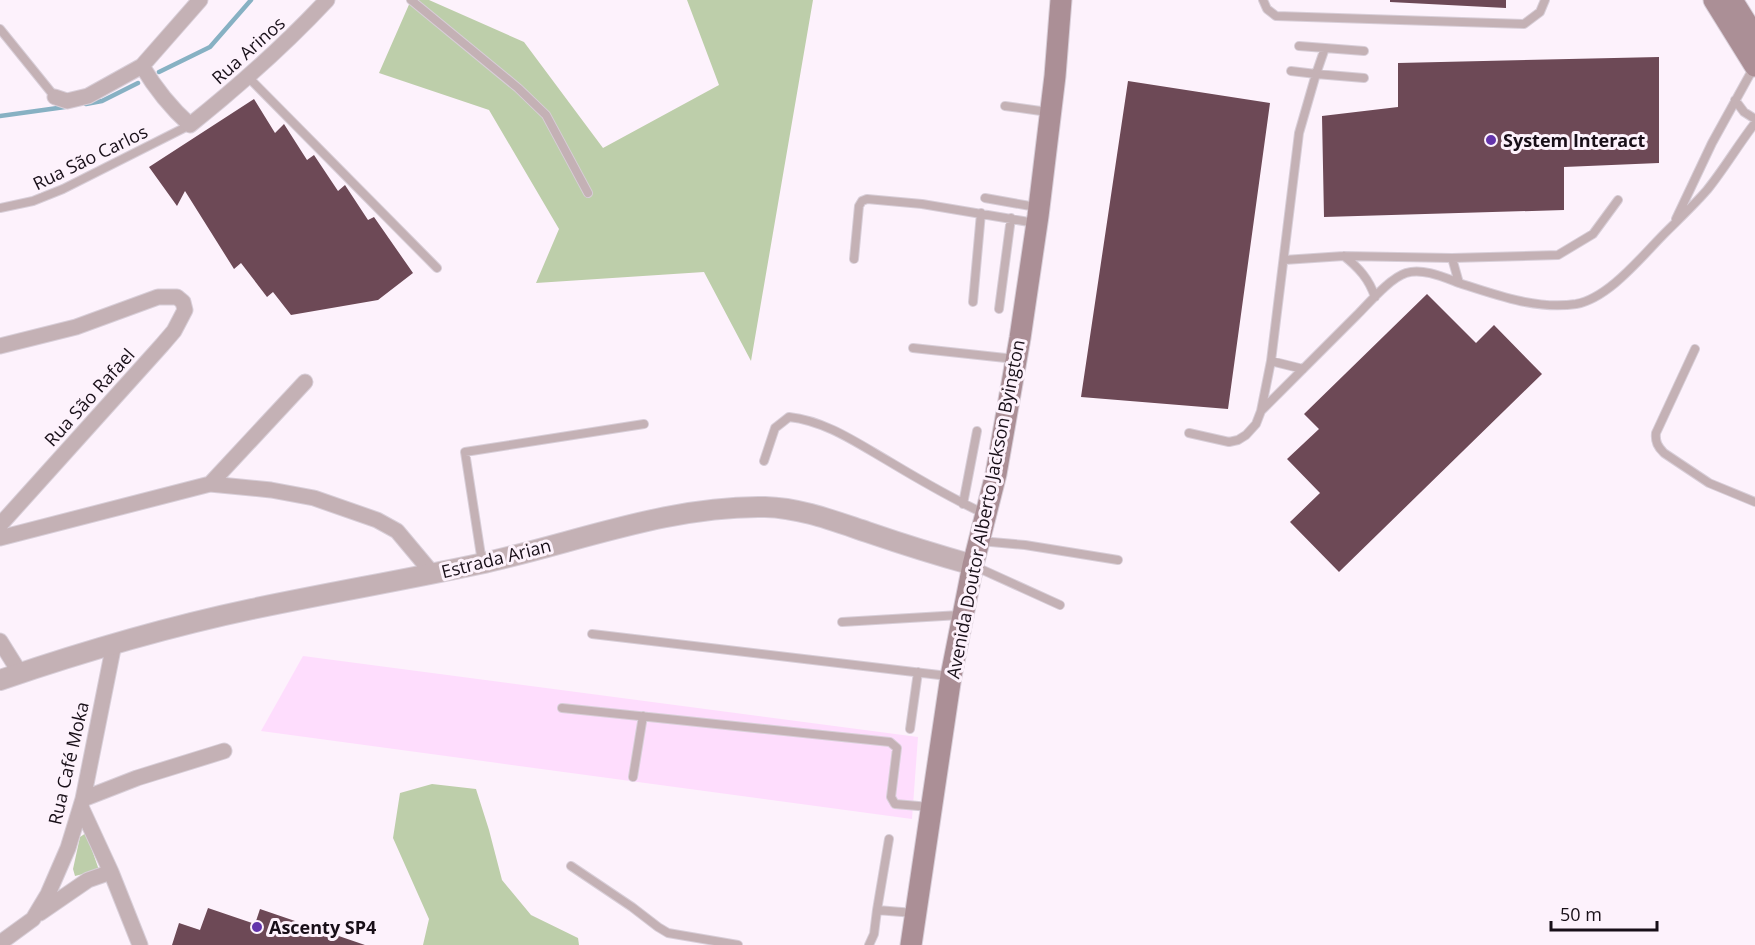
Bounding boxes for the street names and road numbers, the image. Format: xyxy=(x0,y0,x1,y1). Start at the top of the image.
street label: Rua Arinos xyxy=(206,11,290,89)
street label: Rua São Carlos xyxy=(29,119,151,195)
street label: Avenida Doutor Alberto Jackson Byington xyxy=(940,338,1030,680)
street label: Rua São Rafael xyxy=(39,343,139,451)
street label: Estrada Arian xyxy=(439,533,553,583)
street label: Rua Café Moka xyxy=(42,699,94,827)

